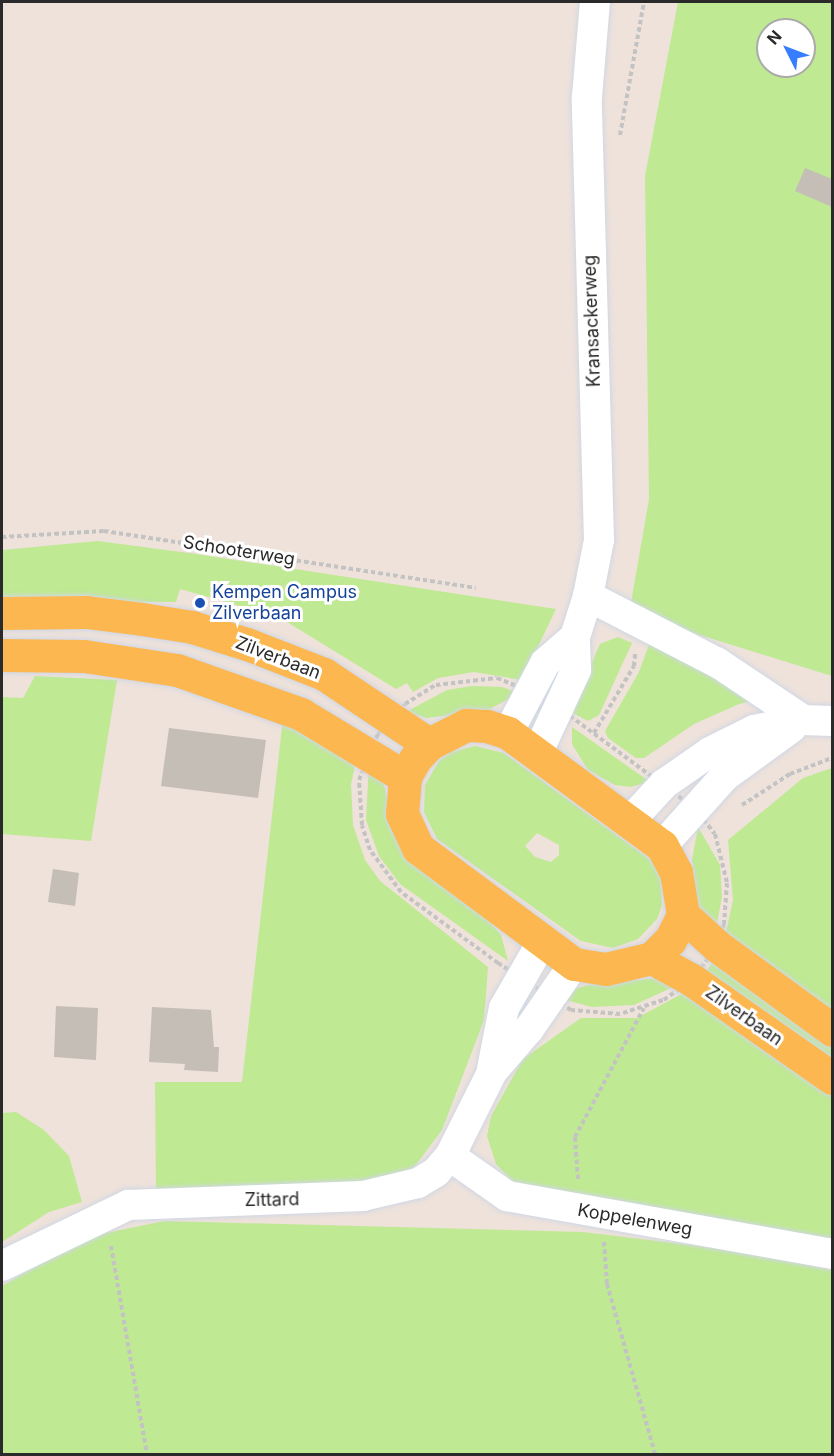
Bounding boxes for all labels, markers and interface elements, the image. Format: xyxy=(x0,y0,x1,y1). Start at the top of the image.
north arrow xyxy=(756,18,816,78)
text: N xyxy=(763,26,786,49)
street label: Kransackerweg xyxy=(579,254,605,388)
street label: Schooterweg xyxy=(181,531,297,571)
place label: Kempen Campus Zilverbaan xyxy=(212,582,357,624)
marker: Kempen Campus Zilverbaan xyxy=(193,596,207,610)
street label: Zilverbaan xyxy=(232,632,324,684)
street label: Zilverbaan xyxy=(701,981,787,1051)
street label: Zittard xyxy=(244,1189,300,1211)
street label: Koppelenweg xyxy=(576,1199,694,1241)

